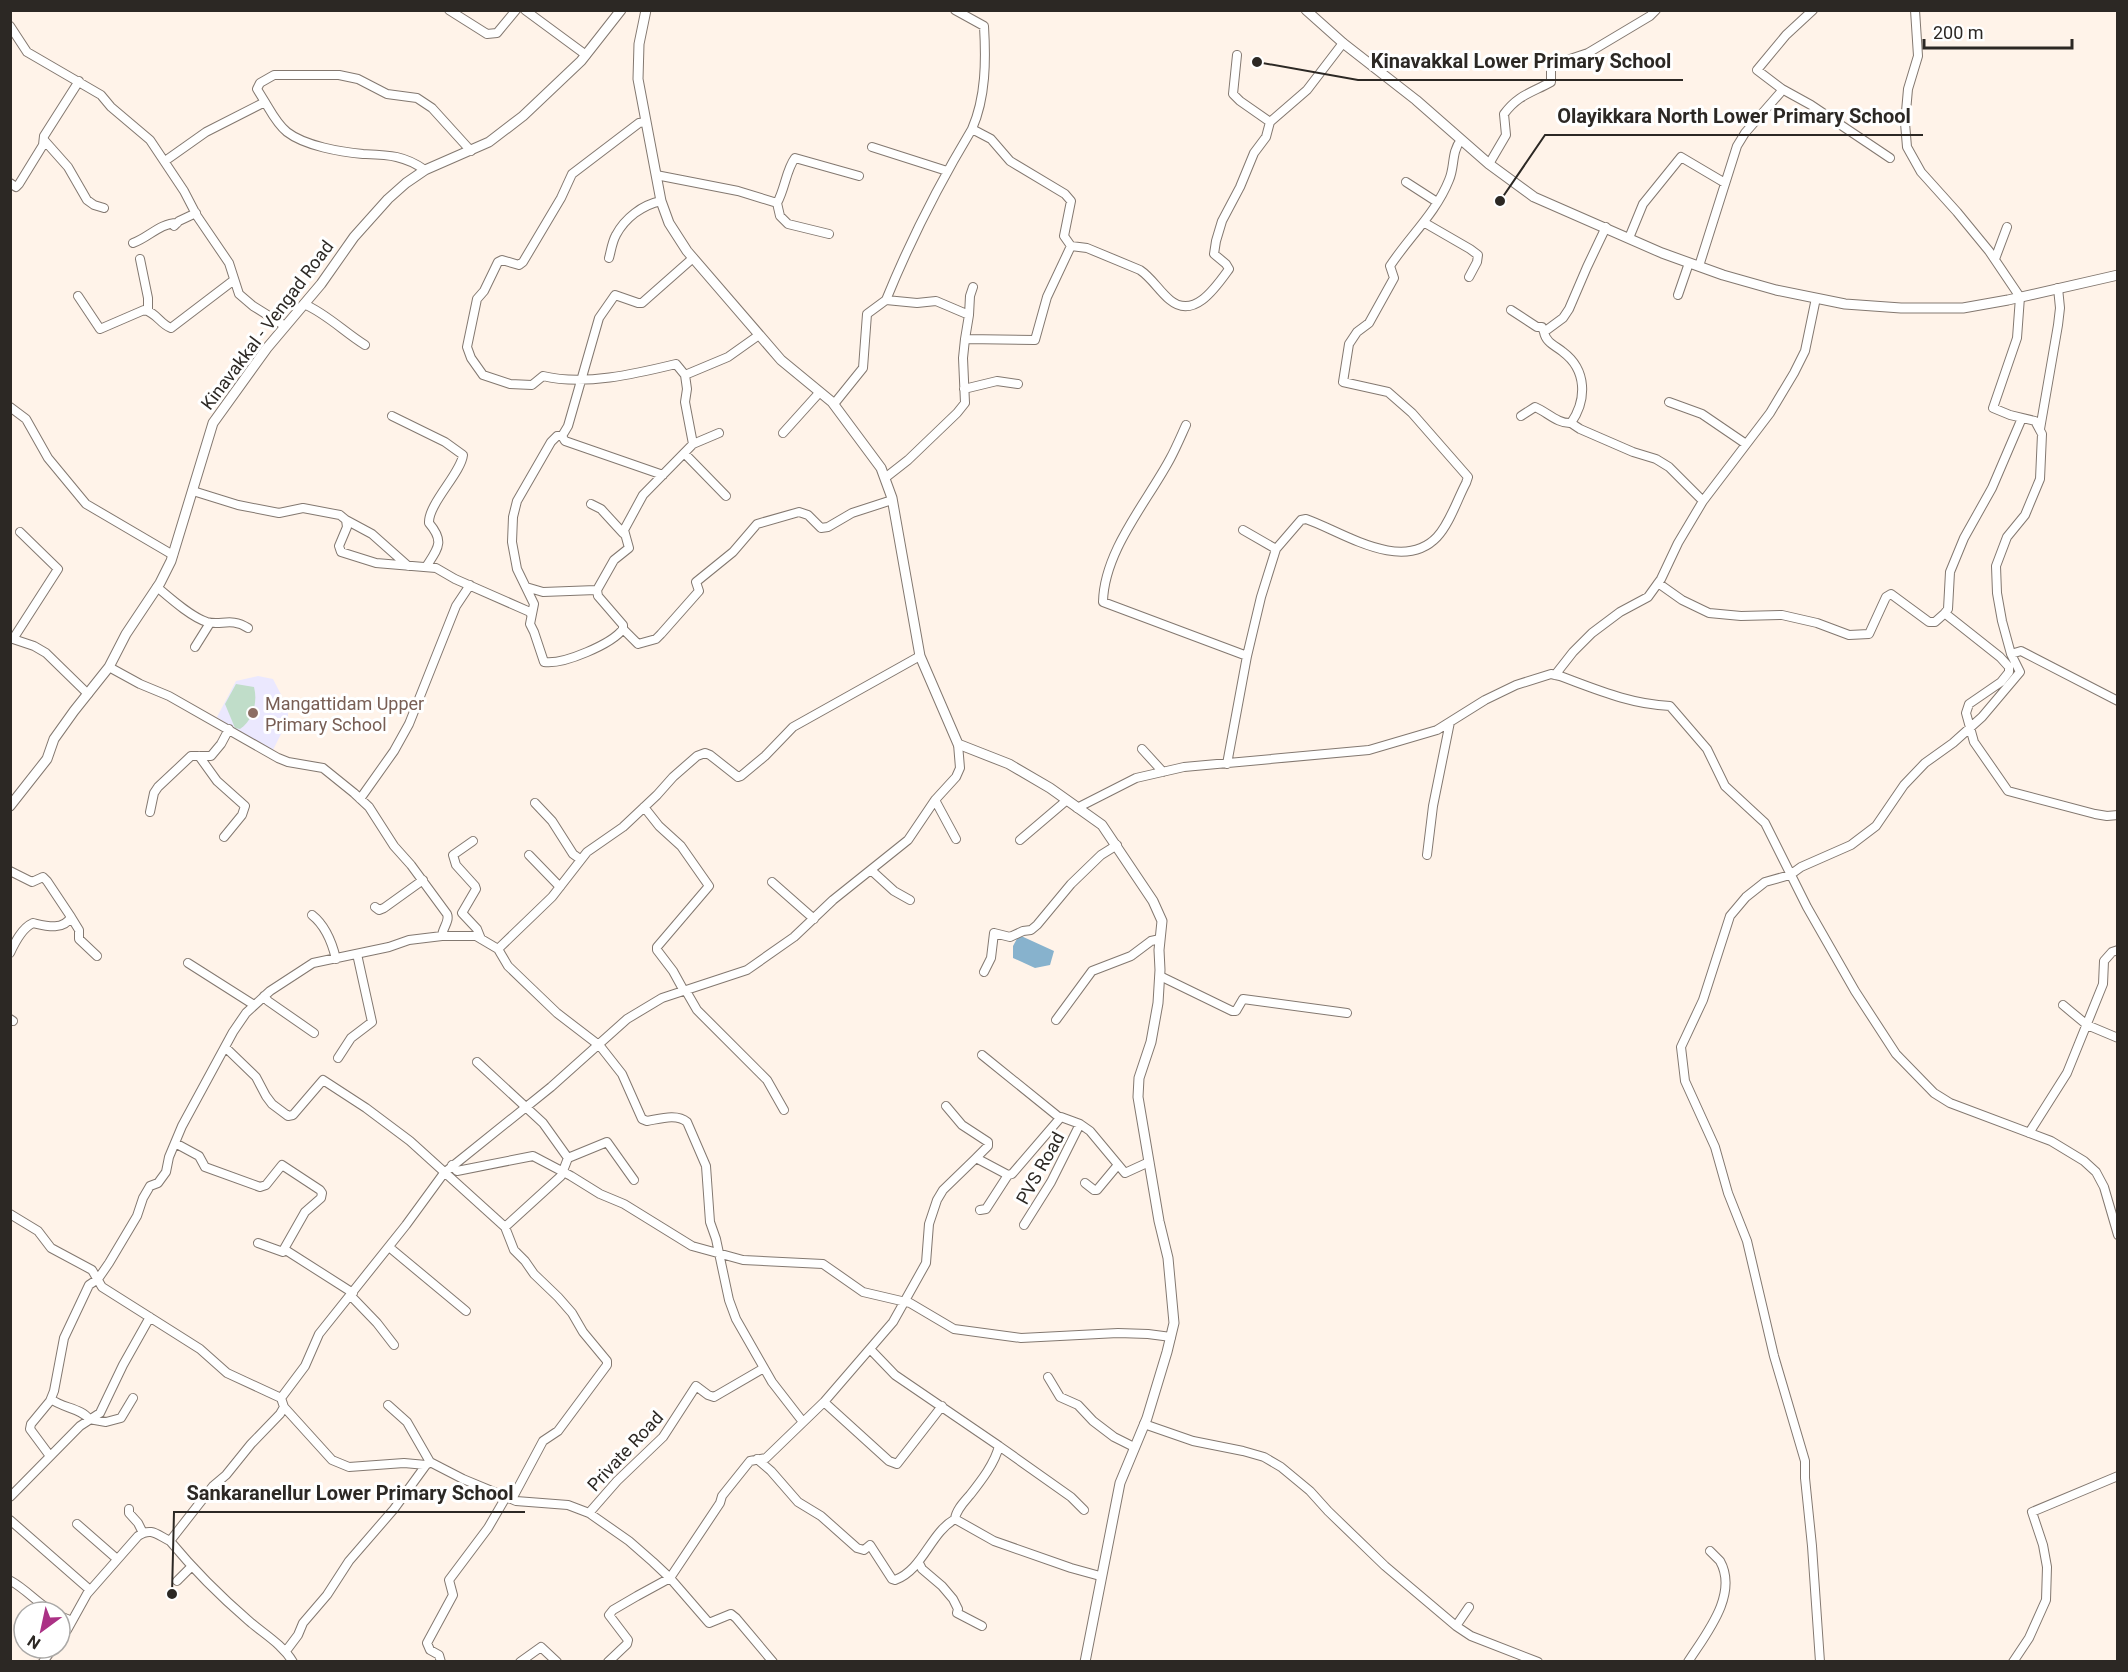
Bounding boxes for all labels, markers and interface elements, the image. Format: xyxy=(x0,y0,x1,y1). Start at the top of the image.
scale bar xyxy=(1924,12,2072,50)
text: 200 m xyxy=(1933,22,1984,43)
callout: Kinavakkal Lower Primary School xyxy=(1358,42,1683,80)
text: Kinavakkal Lower Primary School xyxy=(1371,49,1671,73)
callout: Olayikkara North Lower Primary School xyxy=(1545,97,1923,135)
text: Olayikkara North Lower Primary School xyxy=(1557,104,1911,128)
street label: Kinavakkal - Vengad Road xyxy=(197,236,337,414)
place label: Mangattidam Upper Primary School xyxy=(265,693,424,735)
marker: Mangattidam Upper Primary School xyxy=(246,706,260,720)
street label: PVS Road xyxy=(1012,1128,1068,1208)
street label: Private Road xyxy=(583,1407,667,1495)
callout: Sankaranellur Lower Primary School xyxy=(174,1474,525,1512)
text: Sankaranellur Lower Primary School xyxy=(186,1481,514,1505)
north arrow xyxy=(12,1600,72,1660)
text: N xyxy=(24,1631,44,1653)

